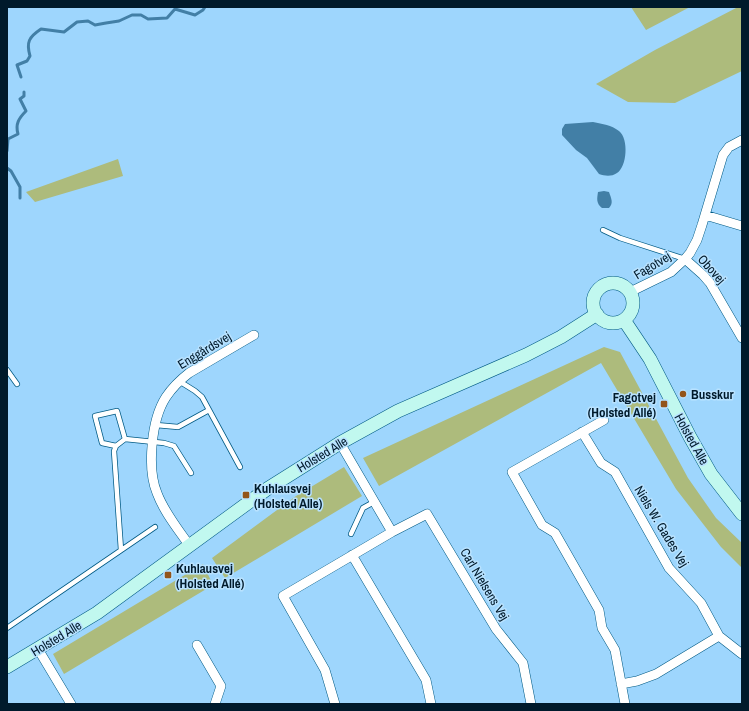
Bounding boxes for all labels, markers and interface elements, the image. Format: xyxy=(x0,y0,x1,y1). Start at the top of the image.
street label: Fagotvej xyxy=(631,248,674,283)
street label: Obovej xyxy=(694,251,729,288)
street label: Enggårdsvej xyxy=(174,328,234,373)
place label: Busskur xyxy=(691,386,735,403)
place label: Fagotvej (Holsted Allé) xyxy=(588,389,656,421)
marker: Busskur xyxy=(678,389,688,399)
marker: Fagotvej (Holsted Allé) xyxy=(659,399,669,409)
street label: Holsted Alle xyxy=(670,411,713,468)
street label: Holsted Alle xyxy=(294,433,351,476)
place label: Kuhlausvej (Holsted Alle) xyxy=(254,480,323,512)
street label: Niels W. Gades Vej xyxy=(631,483,693,570)
marker: Kuhlausvej (Holsted Alle) xyxy=(241,490,251,500)
street label: Carl Nielsens Vej xyxy=(456,545,513,624)
place label: Kuhlausvej (Holsted Allé) xyxy=(176,560,245,592)
marker: Kuhlausvej (Holsted Allé) xyxy=(163,570,173,580)
street label: Holsted Alle xyxy=(28,617,85,660)

